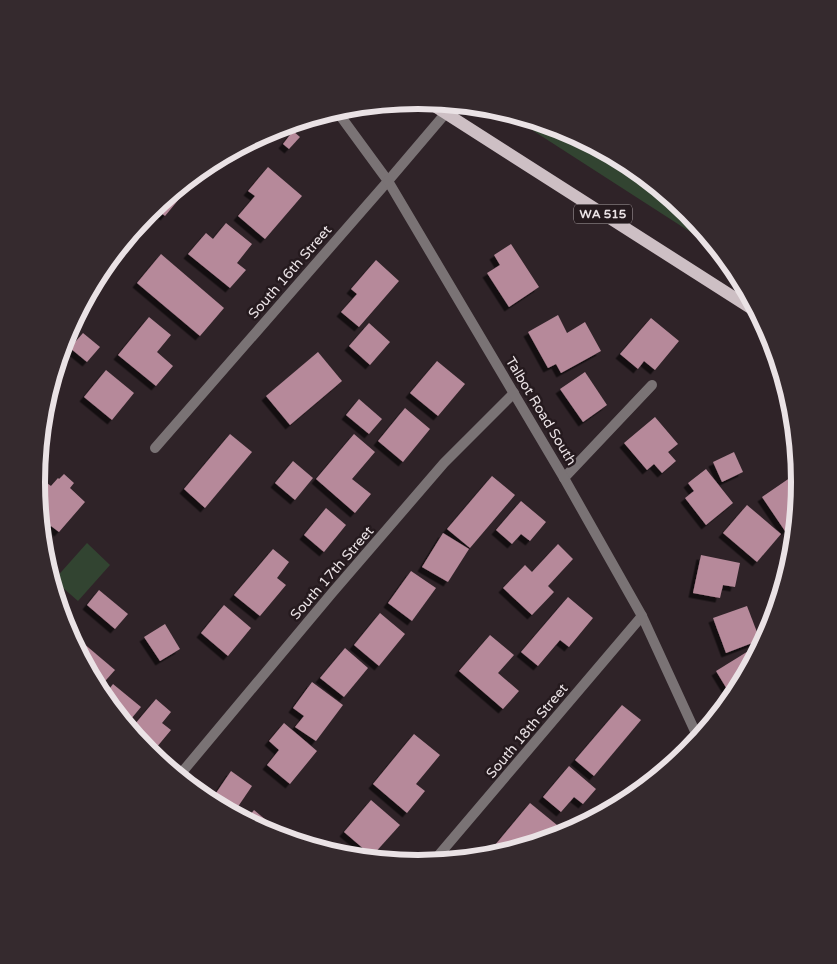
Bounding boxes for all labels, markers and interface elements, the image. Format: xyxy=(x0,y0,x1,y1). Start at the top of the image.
road number: WA 515 xyxy=(574,204,632,223)
street label: South 16th Street xyxy=(245,221,336,322)
street label: Talbot Road South xyxy=(502,354,580,468)
street label: South 17th Street xyxy=(287,522,378,623)
street label: South 18th Street xyxy=(482,680,572,782)

